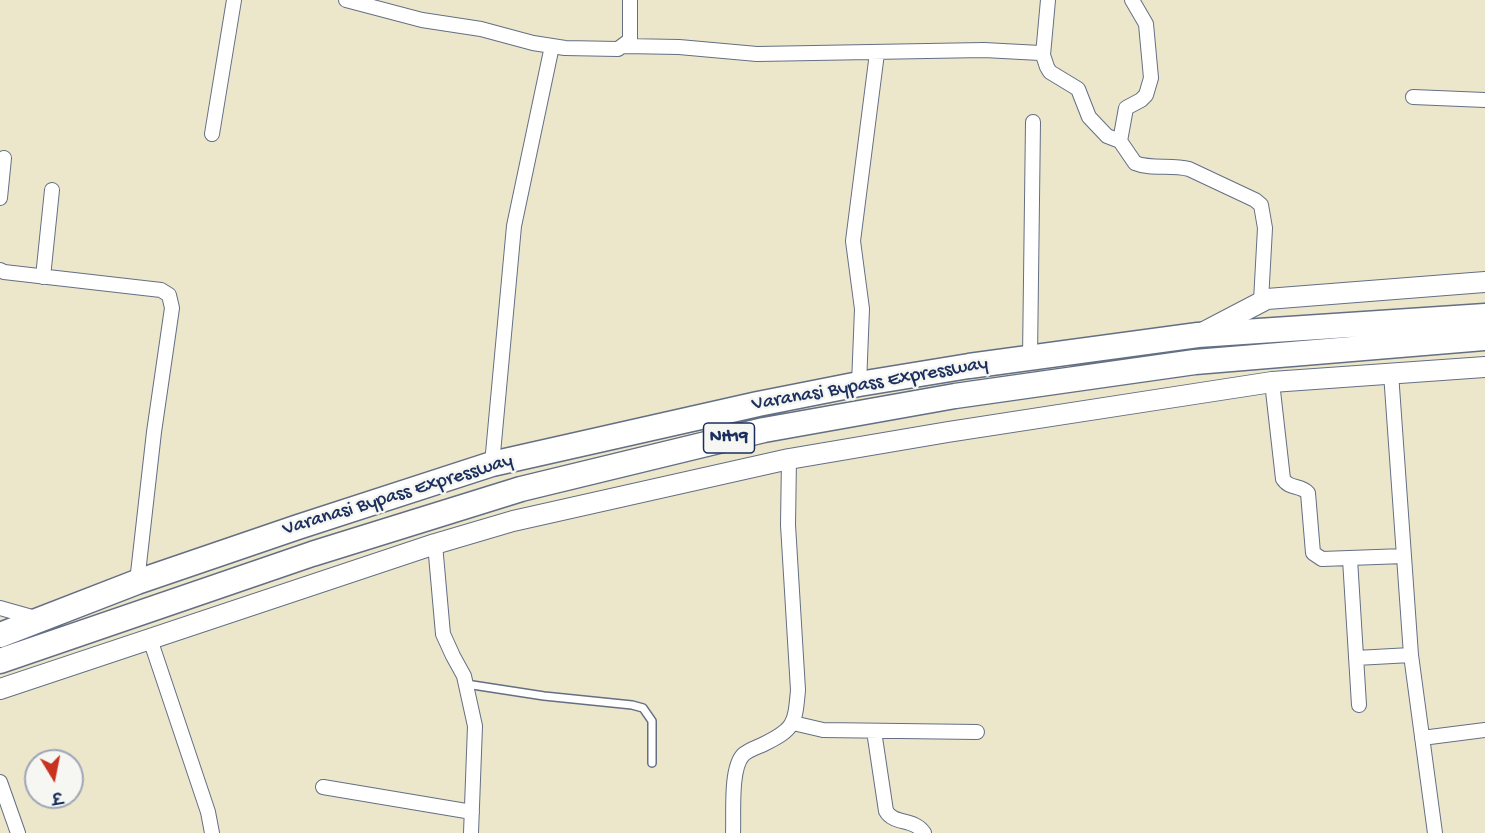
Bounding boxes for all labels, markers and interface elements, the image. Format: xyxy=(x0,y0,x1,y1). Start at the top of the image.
street label: Varanasi Bypass Expressway xyxy=(750,352,990,418)
road number: NH19 xyxy=(704,423,754,453)
street label: Varanasi Bypass Expressway xyxy=(280,450,516,542)
north arrow xyxy=(24,749,84,809)
text: उ xyxy=(50,785,64,806)

